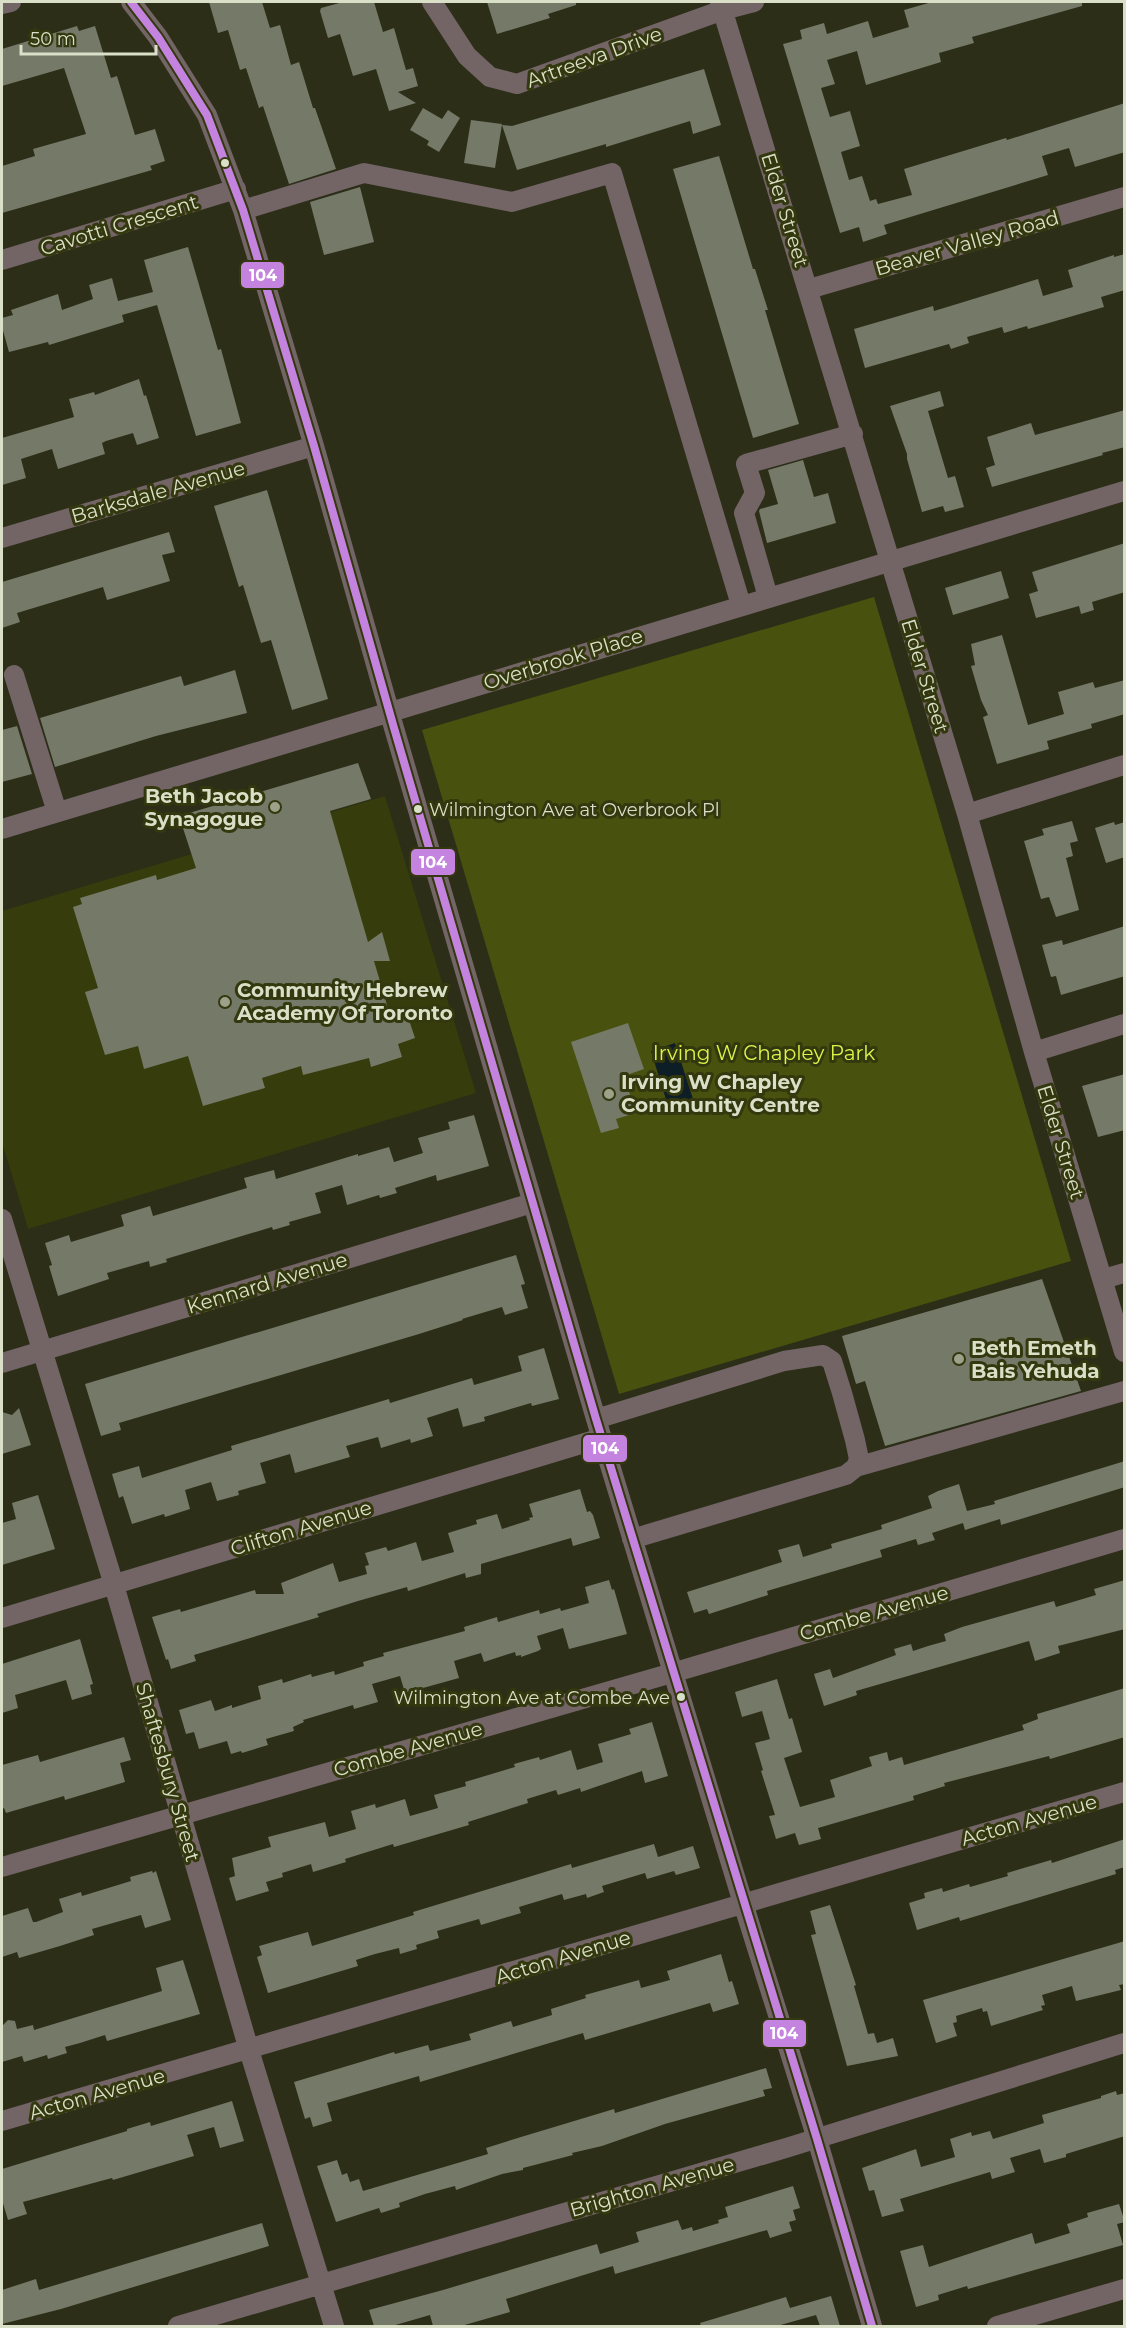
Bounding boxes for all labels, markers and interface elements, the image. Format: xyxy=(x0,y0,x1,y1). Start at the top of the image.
scale bar xyxy=(21,18,156,56)
street label: Artreeva Drive xyxy=(523,21,665,93)
text: 50 m xyxy=(30,28,76,50)
street label: Elder Street xyxy=(756,150,814,270)
unlabelled marker xyxy=(219,157,231,169)
street label: Cavotti Crescent xyxy=(37,190,201,260)
street label: Beaver Valley Road xyxy=(872,205,1062,281)
line badge: 104 xyxy=(240,261,285,289)
text: 104 xyxy=(249,266,277,285)
street label: Barksdale Avenue xyxy=(68,456,248,528)
street label: Elder Street xyxy=(896,616,954,736)
street label: Overbrook Place xyxy=(480,623,646,695)
place label: Beth Jacob Synagogue xyxy=(145,784,263,831)
place label: Wilmington Ave at Overbrook Pl xyxy=(429,799,720,821)
marker: Beth Jacob Synagogue xyxy=(268,800,282,814)
marker: Wilmington Ave at Overbrook Pl xyxy=(412,803,424,815)
line badge: 104 xyxy=(410,848,456,876)
text: 104 xyxy=(419,853,447,872)
place label: Community Hebrew Academy Of Toronto xyxy=(236,978,453,1025)
marker: Community Hebrew Academy Of Toronto xyxy=(218,995,232,1009)
park label: Irving W Chapley Park xyxy=(653,1041,875,1065)
place label: Irving W Chapley Community Centre xyxy=(621,1070,820,1117)
street label: Elder Street xyxy=(1032,1082,1090,1202)
marker: Irving W Chapley Community Centre xyxy=(602,1087,616,1101)
street label: Kennard Avenue xyxy=(184,1247,350,1319)
place label: Beth Emeth Bais Yehuda xyxy=(971,1336,1100,1383)
marker: Beth Emeth Bais Yehuda xyxy=(952,1352,966,1366)
line badge: 104 xyxy=(582,1434,628,1463)
text: 104 xyxy=(591,1439,619,1458)
street label: Clifton Avenue xyxy=(228,1495,374,1561)
street label: Combe Avenue xyxy=(797,1580,951,1646)
street label: Shaftesbury Street xyxy=(131,1680,205,1864)
place label: Wilmington Ave at Combe Ave xyxy=(394,1687,670,1709)
marker: Wilmington Ave at Combe Ave xyxy=(675,1691,687,1703)
street label: Combe Avenue xyxy=(331,1716,485,1782)
street label: Acton Avenue xyxy=(958,1789,1100,1851)
street label: Acton Avenue xyxy=(492,1925,634,1989)
line badge: 104 xyxy=(762,2019,807,2048)
text: 104 xyxy=(770,2024,798,2043)
street label: Acton Avenue xyxy=(26,2063,168,2125)
street label: Brighton Avenue xyxy=(567,2152,737,2222)

